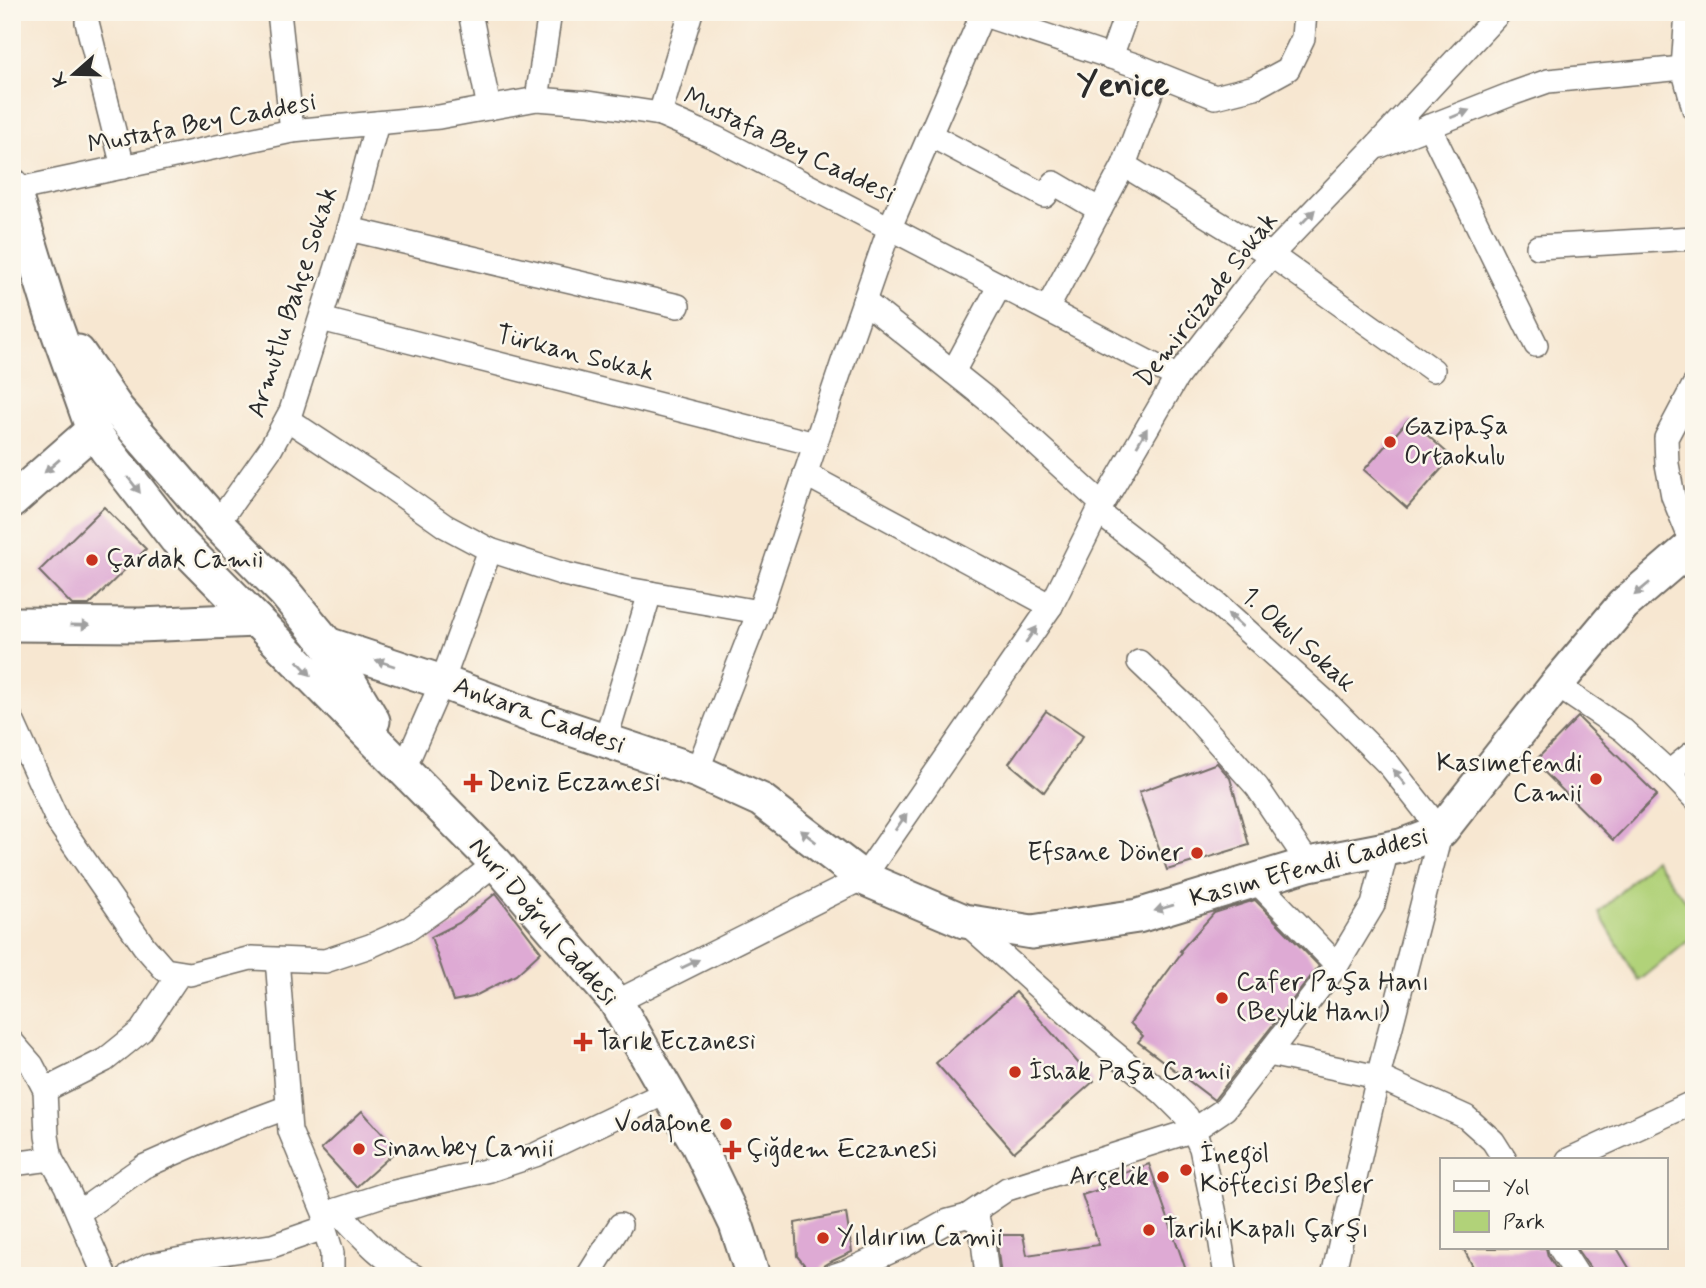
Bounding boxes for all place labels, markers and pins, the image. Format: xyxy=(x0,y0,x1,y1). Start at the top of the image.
place label: Gazipaşa Ortaokulu xyxy=(1404,410,1508,474)
marker: Gazipaşa Ortaokulu xyxy=(1382,434,1398,450)
place label: Çardak Camii xyxy=(106,543,264,577)
marker: Çardak Camii xyxy=(84,552,100,568)
place label: Kasımefendi Camii xyxy=(1437,747,1582,811)
place label: Deniz Eczanesi xyxy=(487,766,661,800)
marker: Kasımefendi Camii xyxy=(1588,771,1604,787)
marker: Deniz Eczanesi xyxy=(465,775,481,791)
place label: Efsane Döner xyxy=(1027,836,1183,870)
marker: Efsane Döner xyxy=(1189,845,1205,861)
place label: Cafer Paşa Hanı (Beylik Hanı) xyxy=(1236,966,1429,1030)
marker: Cafer Paşa Hanı (Beylik Hanı) xyxy=(1214,990,1230,1006)
place label: Tarık Eczanesi xyxy=(597,1025,756,1059)
marker: Tarık Eczanesi xyxy=(575,1034,591,1050)
place label: İshak Paşa Camii xyxy=(1029,1055,1231,1089)
marker: İshak Paşa Camii xyxy=(1007,1064,1023,1080)
place label: Vodafone xyxy=(614,1107,712,1143)
marker: Vodafone xyxy=(718,1116,734,1132)
place label: Sinanbey Camii xyxy=(373,1132,554,1166)
place label: Çiğdem Eczanesi xyxy=(746,1133,937,1167)
place label: İnegöl Köftecisi Besler xyxy=(1200,1138,1374,1202)
marker: Sinanbey Camii xyxy=(351,1141,367,1157)
marker: Çiğdem Eczanesi xyxy=(724,1142,740,1158)
place label: Arçelik xyxy=(1069,1160,1149,1194)
marker: İnegöl Köftecisi Besler xyxy=(1178,1162,1194,1178)
marker: Arçelik xyxy=(1155,1169,1171,1185)
place label: Tarihi Kapalı Çarşı xyxy=(1163,1213,1369,1247)
place label: Yıldırım Camii xyxy=(837,1221,1003,1255)
marker: Tarihi Kapalı Çarşı xyxy=(1141,1222,1157,1238)
marker: Yıldırım Camii xyxy=(815,1230,831,1246)

